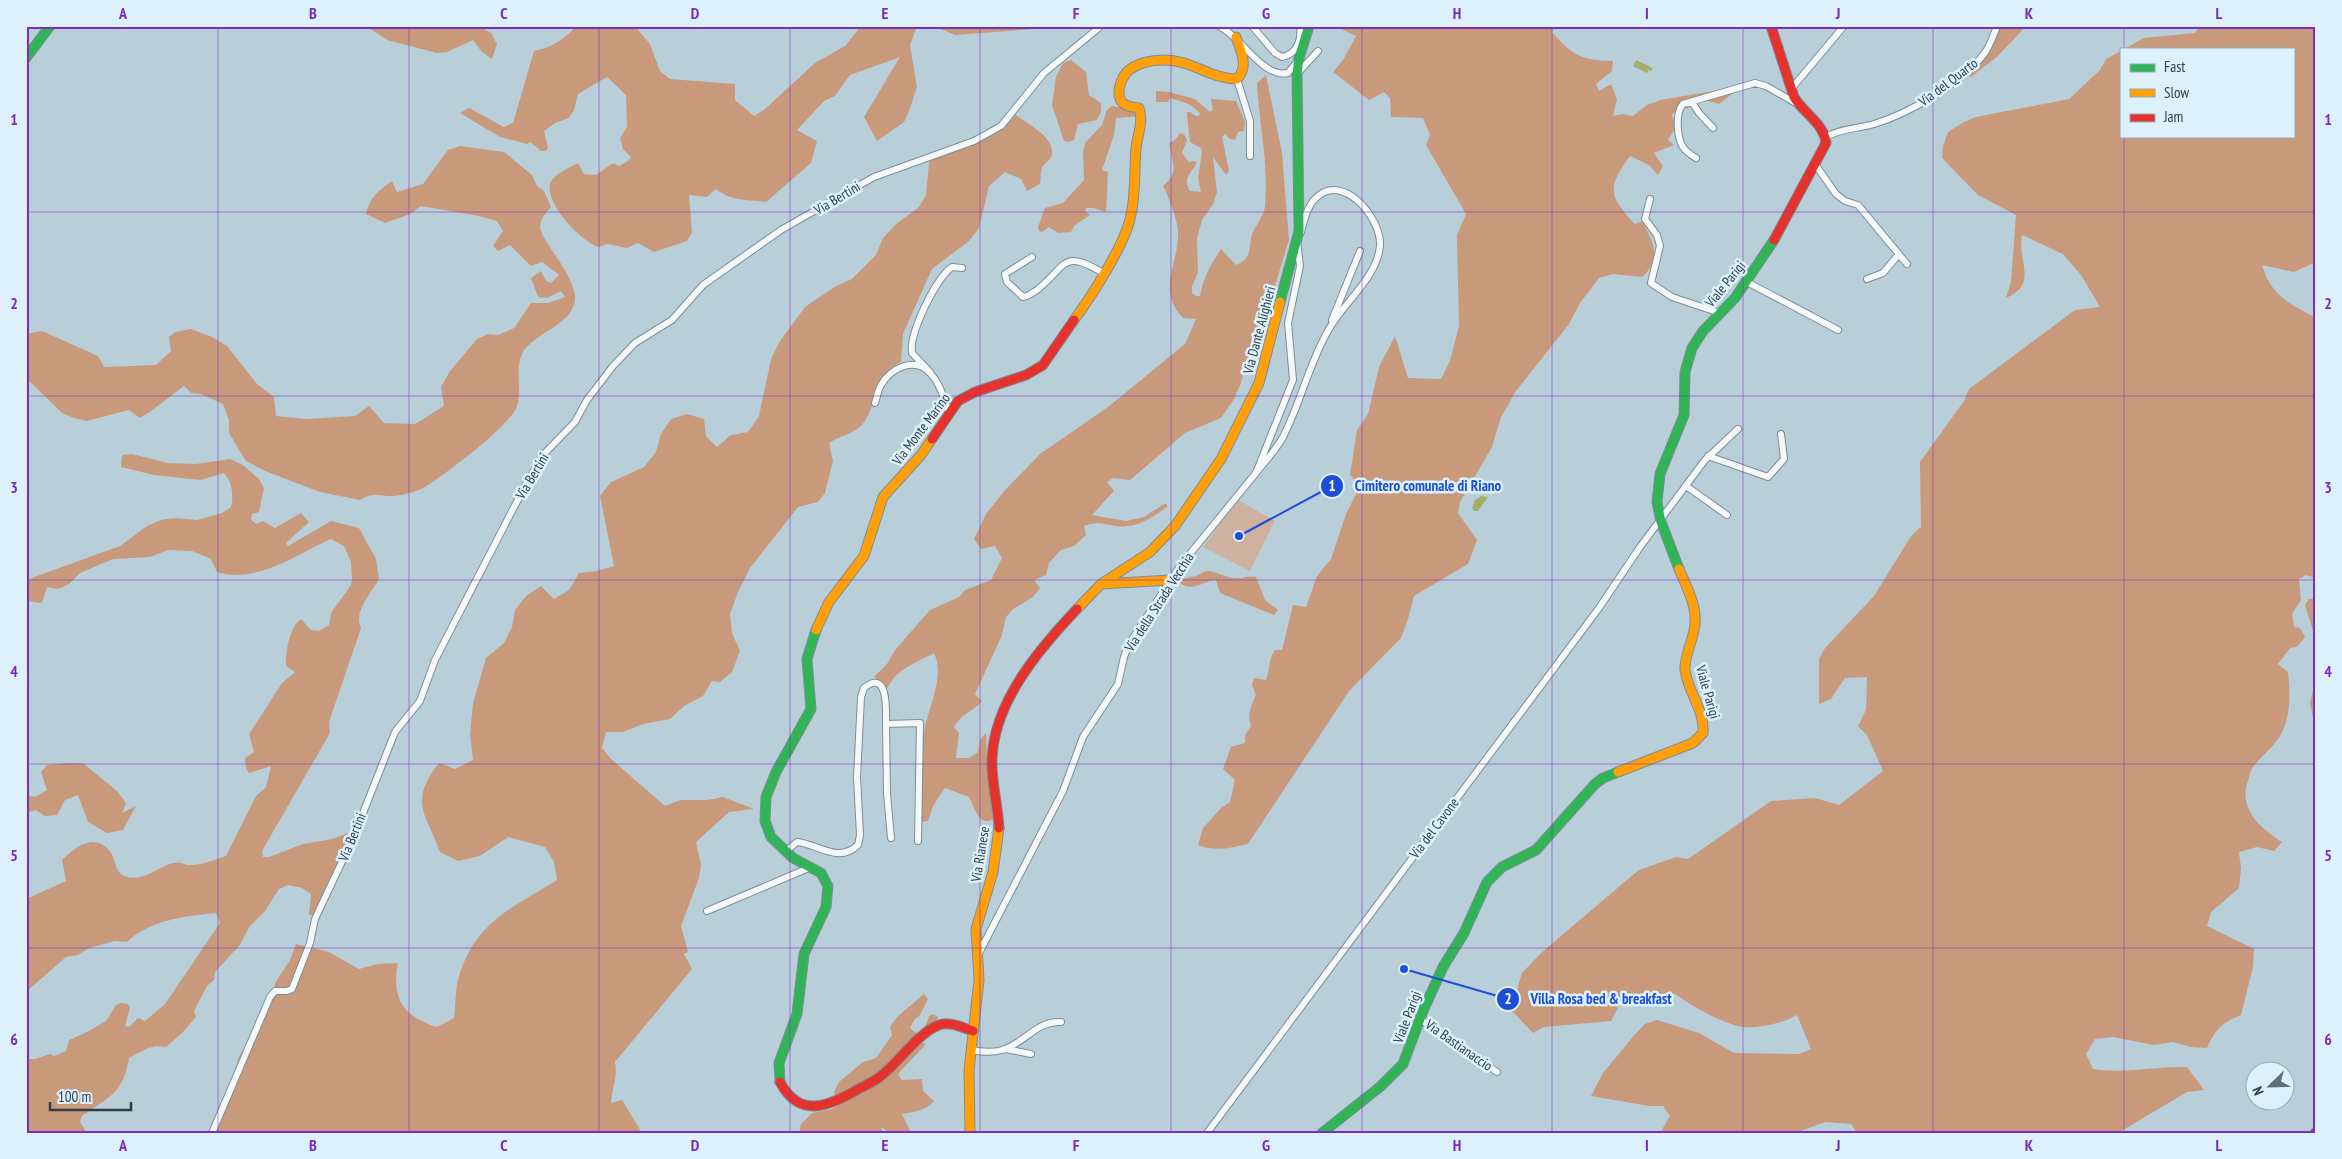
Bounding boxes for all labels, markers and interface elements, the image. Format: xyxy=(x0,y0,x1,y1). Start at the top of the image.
text: A xyxy=(118,3,128,23)
text: B xyxy=(309,3,317,23)
text: C xyxy=(500,3,508,23)
text: D xyxy=(691,3,700,23)
text: E xyxy=(882,3,889,23)
text: F xyxy=(1073,3,1080,23)
text: G xyxy=(1262,3,1270,23)
text: H xyxy=(1453,3,1461,23)
text: I xyxy=(1645,3,1649,23)
text: J xyxy=(1835,3,1840,23)
text: K xyxy=(2025,3,2034,23)
text: L xyxy=(2216,3,2223,23)
legend xyxy=(2120,48,2294,138)
street label: Via del Quarto xyxy=(1914,54,1981,111)
text: Fast xyxy=(2164,57,2185,76)
text: Slow xyxy=(2164,83,2189,102)
text: Jam xyxy=(2163,107,2183,126)
text: 1 xyxy=(10,109,18,129)
text: 1 xyxy=(2324,109,2332,129)
street label: Via Bertini xyxy=(810,177,863,219)
street label: Viale Parigi xyxy=(1700,257,1749,312)
street label: Via Dante Alighieri xyxy=(1238,284,1279,377)
text: 2 xyxy=(10,293,18,313)
text: 2 xyxy=(2324,293,2332,313)
street label: Via Monte Marino xyxy=(888,390,954,469)
street label: Via Bertini xyxy=(511,450,553,503)
callout: Cimitero comunale di Riano xyxy=(1320,471,1511,501)
text: 1 xyxy=(1328,476,1336,495)
text: Cimitero comunale di Riano xyxy=(1355,476,1502,495)
text: 3 xyxy=(10,477,18,497)
text: 3 xyxy=(2324,477,2332,497)
street label: Via della Strada Vecchia xyxy=(1120,549,1198,656)
text: 4 xyxy=(10,661,18,681)
text: 4 xyxy=(2324,661,2332,681)
street label: Viale Parigi xyxy=(1692,662,1724,721)
street label: Via del Cavone xyxy=(1405,794,1463,863)
street label: Via Bertini xyxy=(334,810,370,865)
street label: Via Rianese xyxy=(967,825,993,884)
text: 5 xyxy=(10,845,18,865)
text: 5 xyxy=(2324,845,2332,865)
callout: Villa Rosa bed & breakfast xyxy=(1496,984,1682,1014)
street label: Viale Parigi xyxy=(1388,988,1425,1047)
text: 2 xyxy=(1504,989,1512,1008)
text: Villa Rosa bed & breakfast xyxy=(1529,989,1672,1008)
street label: Via Bastianaccio xyxy=(1421,1015,1496,1075)
text: 6 xyxy=(10,1029,18,1049)
text: 6 xyxy=(2324,1029,2332,1049)
north arrow xyxy=(2244,1062,2294,1112)
scale bar xyxy=(50,1079,131,1111)
text: N xyxy=(2248,1084,2268,1098)
text: 100 m xyxy=(58,1087,91,1106)
text: A xyxy=(118,1135,128,1155)
text: B xyxy=(309,1135,317,1155)
text: C xyxy=(500,1135,508,1155)
text: D xyxy=(691,1135,700,1155)
text: E xyxy=(882,1135,889,1155)
text: F xyxy=(1073,1135,1080,1155)
text: G xyxy=(1262,1135,1270,1155)
text: H xyxy=(1453,1135,1461,1155)
text: I xyxy=(1645,1135,1649,1155)
text: J xyxy=(1835,1135,1840,1155)
text: K xyxy=(2025,1135,2034,1155)
text: L xyxy=(2216,1135,2223,1155)

